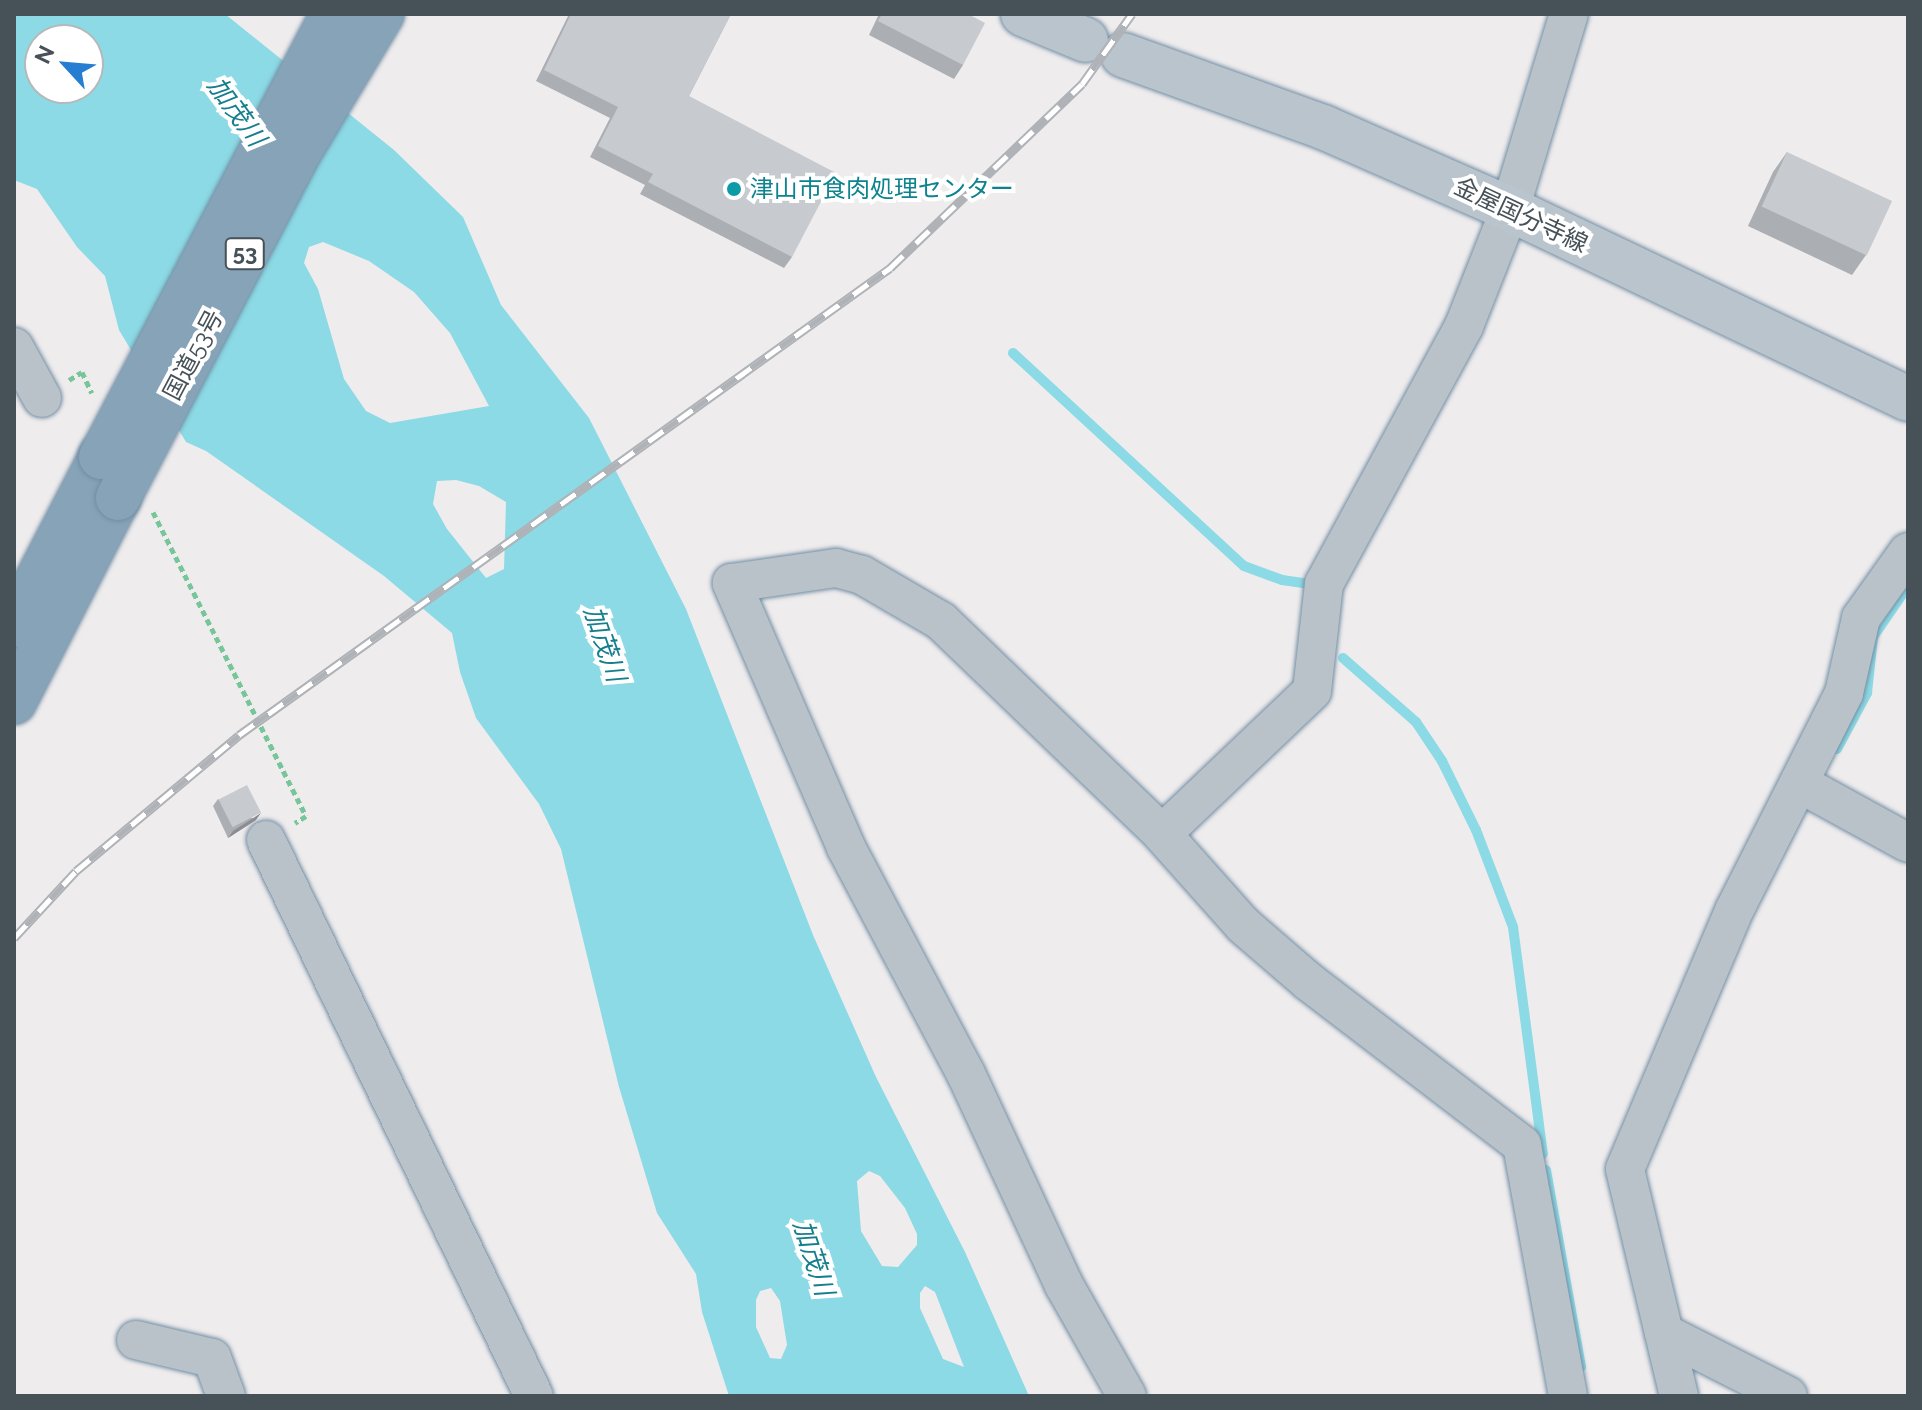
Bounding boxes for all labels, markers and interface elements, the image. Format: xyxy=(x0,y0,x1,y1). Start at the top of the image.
north arrow xyxy=(24,24,104,104)
text: N xyxy=(29,41,60,68)
water label: 加茂川 xyxy=(200,71,272,153)
street label: 金屋国分寺線 xyxy=(1450,172,1592,258)
place label: 津山市食肉処理センター xyxy=(750,175,1014,203)
marker: 津山市食肉処理センター xyxy=(725,180,743,198)
road number: 53 xyxy=(223,236,267,272)
street label: 国道53号 xyxy=(157,305,229,405)
water label: 加茂川 xyxy=(577,602,631,686)
water label: 加茂川 xyxy=(786,1216,840,1300)

